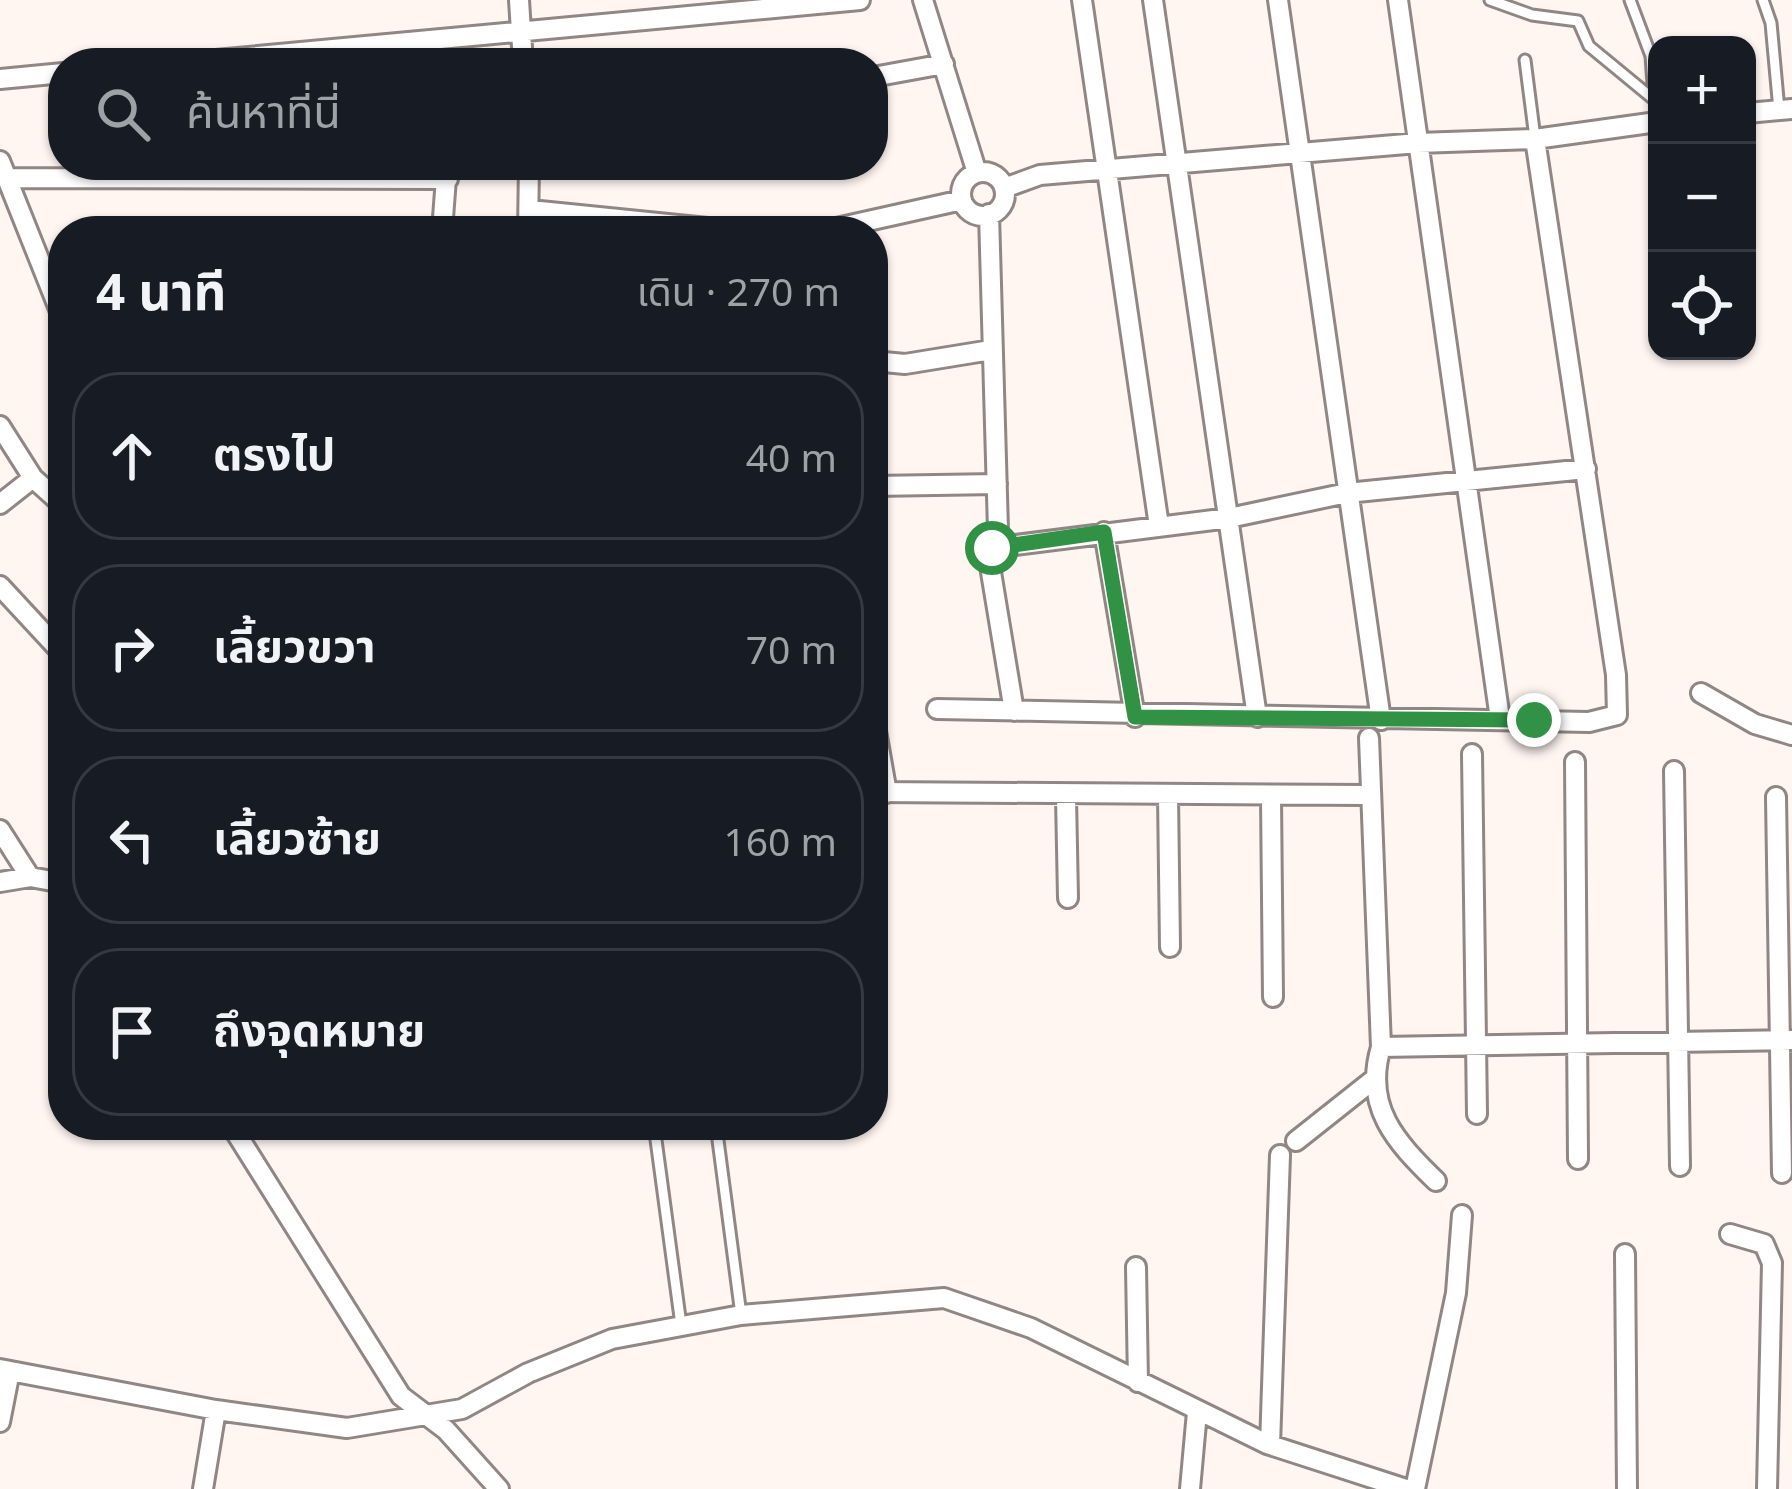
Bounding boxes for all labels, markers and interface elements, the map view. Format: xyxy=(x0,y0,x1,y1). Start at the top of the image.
map controls xyxy=(1648,36,1756,360)
button: + xyxy=(1648,36,1756,144)
search box xyxy=(48,48,888,180)
text: ค้นหาที่นี่ xyxy=(186,80,341,141)
icon: search xyxy=(90,81,156,147)
button: − xyxy=(1648,144,1756,252)
button: locate xyxy=(1648,252,1756,360)
text: 4 นาที xyxy=(96,255,226,325)
text: เดิน · 270 m xyxy=(637,264,840,317)
text: ตรงไป xyxy=(213,422,335,483)
icon: ahead xyxy=(99,423,165,489)
text: 40 m xyxy=(746,430,837,483)
route start xyxy=(965,521,1019,575)
text: เลี้ยวขวา xyxy=(213,614,376,675)
icon: right xyxy=(99,615,165,681)
text: 70 m xyxy=(746,622,837,675)
route end xyxy=(1507,693,1561,747)
text: เลี้ยวซ้าย xyxy=(213,806,381,867)
icon: left xyxy=(99,807,165,873)
text: 160 m xyxy=(723,814,837,867)
text: ถึงจุดหมาย xyxy=(213,998,425,1059)
icon: arrive xyxy=(99,999,165,1065)

